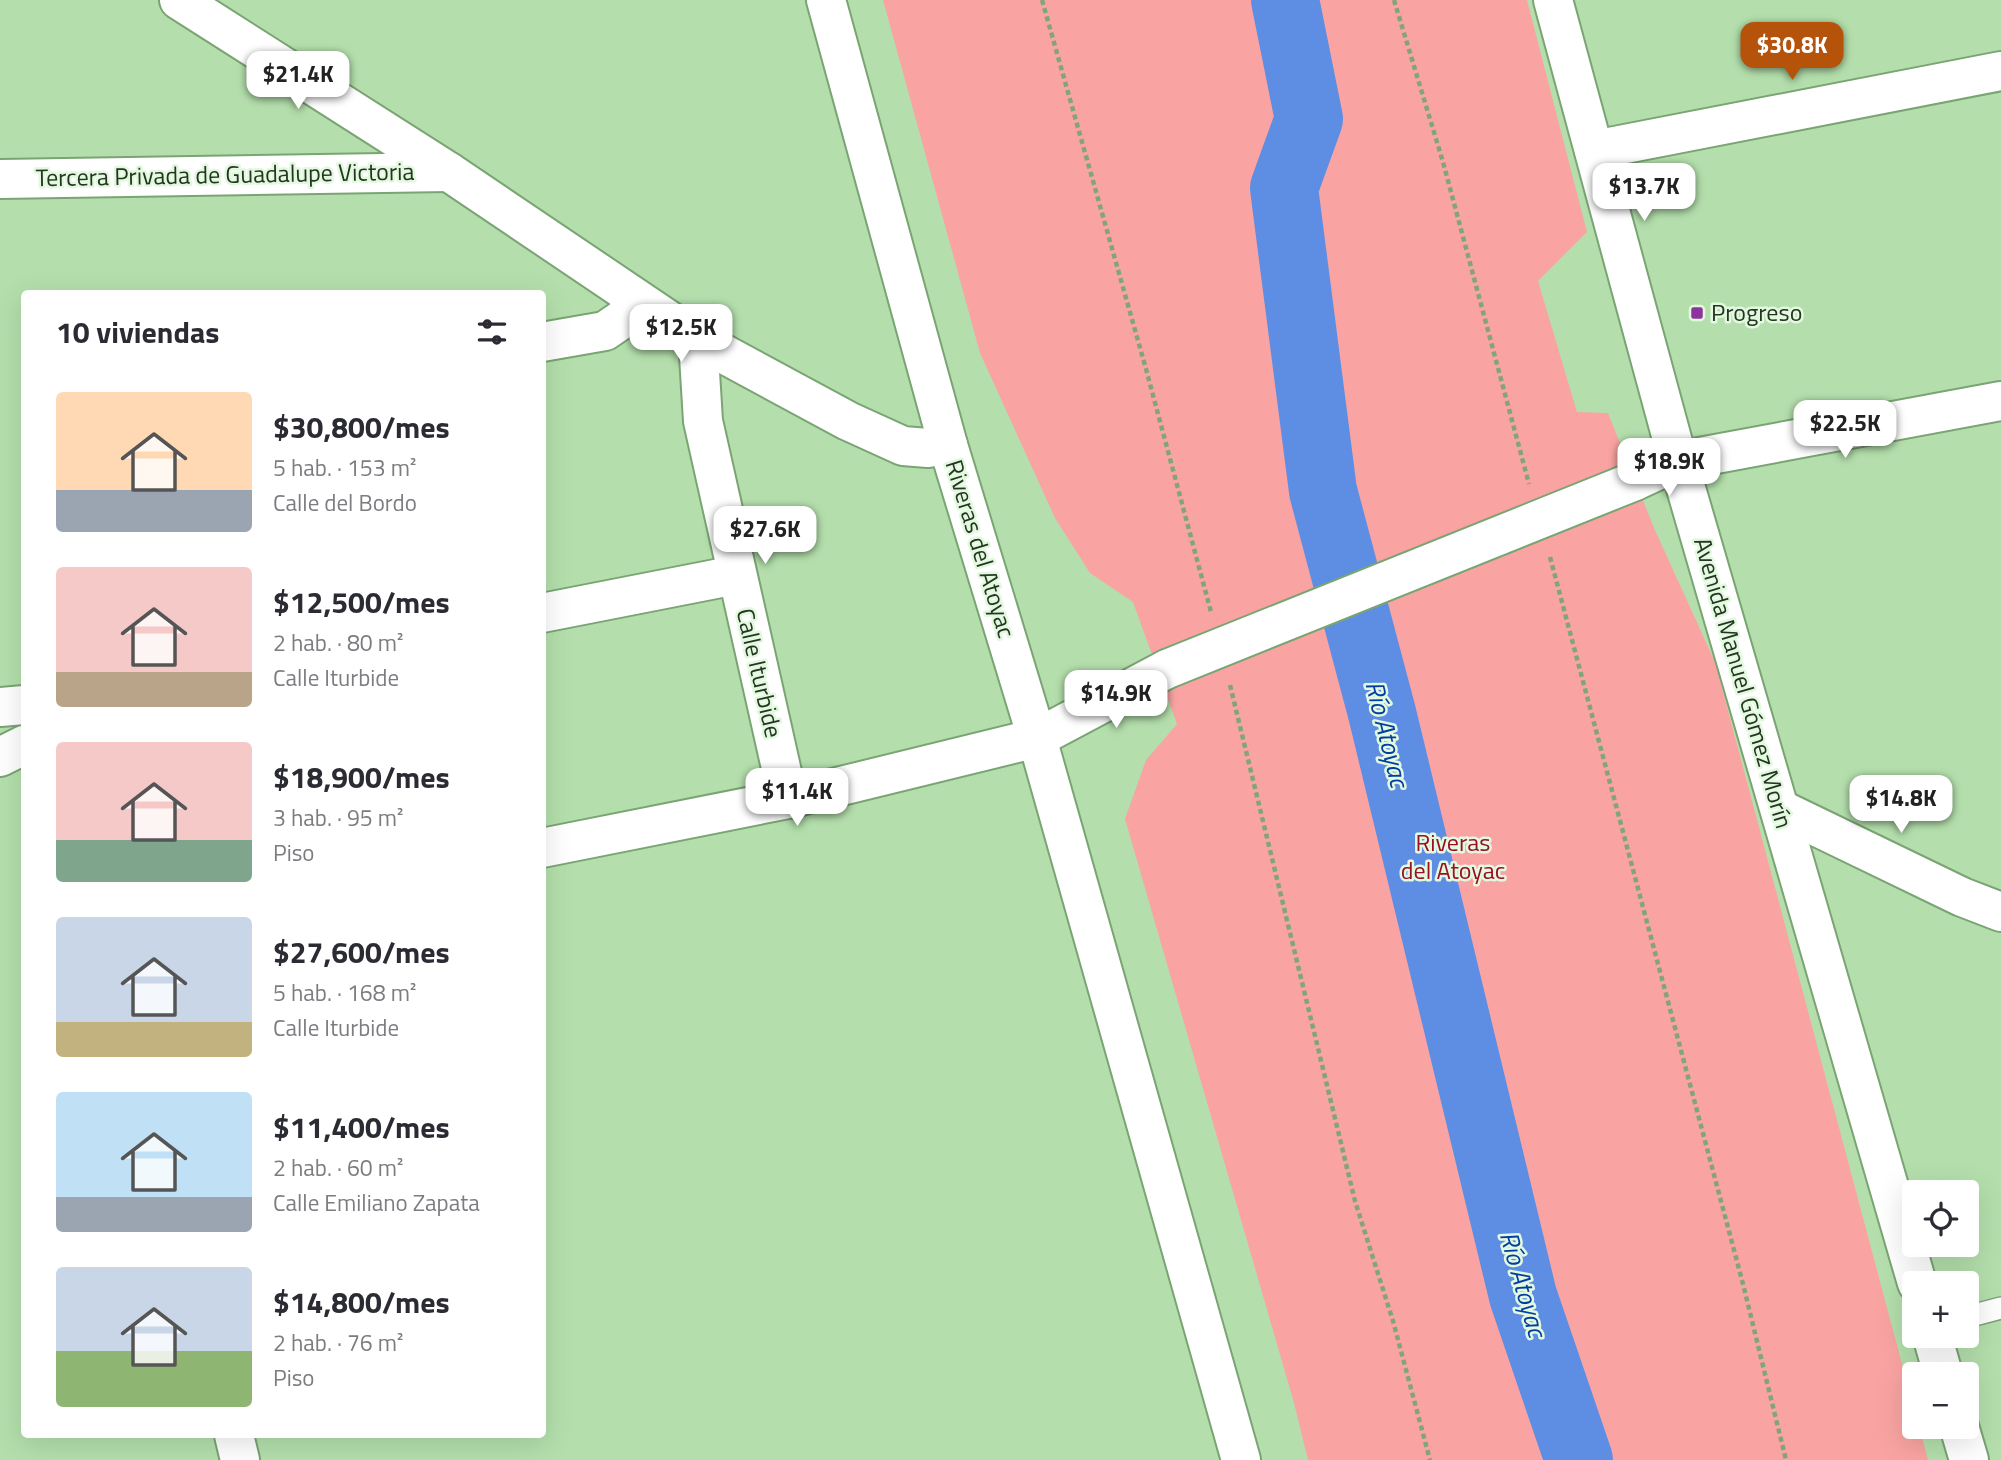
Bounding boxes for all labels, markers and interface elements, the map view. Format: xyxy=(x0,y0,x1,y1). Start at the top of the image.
pin: $30.8K xyxy=(1735,22,1849,82)
text: $30.8K xyxy=(1756,27,1828,62)
pin: $21.4K xyxy=(241,52,355,111)
text: $21.4K xyxy=(262,56,334,91)
street label: Tercera Privada de Guadalupe Victoria xyxy=(35,153,415,195)
pin: $13.7K xyxy=(1587,164,1701,223)
text: $13.7K xyxy=(1608,168,1680,203)
place label: Progreso xyxy=(1711,294,1802,330)
pin: $12.5K xyxy=(624,304,738,364)
marker: Progreso xyxy=(1689,305,1705,321)
text: 10 viviendas xyxy=(56,309,219,355)
text: $12.5K xyxy=(645,309,717,344)
icon: filters xyxy=(473,313,511,351)
pin: $22.5K xyxy=(1788,400,1902,460)
text: $30,800/mes xyxy=(273,404,450,450)
text: $22.5K xyxy=(1809,405,1881,440)
icon: home xyxy=(112,420,196,504)
pin: $18.9K xyxy=(1612,438,1726,498)
text: $18.9K xyxy=(1633,443,1705,478)
text: 5 hab. · 153 m² xyxy=(273,450,416,485)
street label: Riveras del Atoyac xyxy=(937,455,1025,642)
text: Calle del Bordo xyxy=(273,485,417,520)
pin: $27.6K xyxy=(708,506,822,566)
text: $27.6K xyxy=(729,511,801,546)
street label: Avenida Manuel Gómez Morín xyxy=(1685,533,1803,832)
text: $12,500/mes xyxy=(273,579,450,625)
icon: home xyxy=(112,595,196,679)
street label: Calle Iturbide xyxy=(728,605,792,741)
text: 2 hab. · 80 m² xyxy=(273,625,403,660)
text: Calle Iturbide xyxy=(273,660,399,695)
pin: $14.9K xyxy=(1059,670,1173,730)
text: $14.9K xyxy=(1080,675,1152,710)
water label: Río Atoyac xyxy=(1355,677,1420,794)
text: $18,900/mes xyxy=(273,754,450,800)
pin: $11.4K xyxy=(740,768,854,828)
icon: home xyxy=(112,770,196,854)
text: $11.4K xyxy=(761,773,833,808)
pin: $14.8K xyxy=(1844,776,1958,835)
text: $14.8K xyxy=(1865,780,1937,815)
text: 3 hab. · 95 m² xyxy=(273,800,403,835)
park label: Riveras del Atoyac xyxy=(1401,824,1505,888)
text: Piso xyxy=(273,835,315,870)
text: $27,600/mes xyxy=(273,929,450,975)
icon: home xyxy=(112,945,196,1029)
text: 5 hab. · 168 m² xyxy=(273,975,416,1010)
text: Calle Iturbide xyxy=(273,1010,399,1045)
text: $11,400/mes xyxy=(273,1104,450,1150)
icon: home xyxy=(112,1120,196,1204)
text: 2 hab. · 60 m² xyxy=(273,1150,403,1185)
map controls xyxy=(1902,1180,1979,1439)
button: locate xyxy=(1902,1180,1979,1257)
text: Calle Emiliano Zapata xyxy=(273,1185,480,1220)
water label: Río Atoyac xyxy=(1490,1226,1558,1344)
button: + xyxy=(1902,1271,1979,1348)
text: $14,800/mes xyxy=(273,1279,450,1325)
icon: home xyxy=(112,1295,196,1379)
text: 2 hab. · 76 m² xyxy=(273,1325,403,1360)
text: Piso xyxy=(273,1360,315,1395)
button: − xyxy=(1902,1362,1979,1439)

